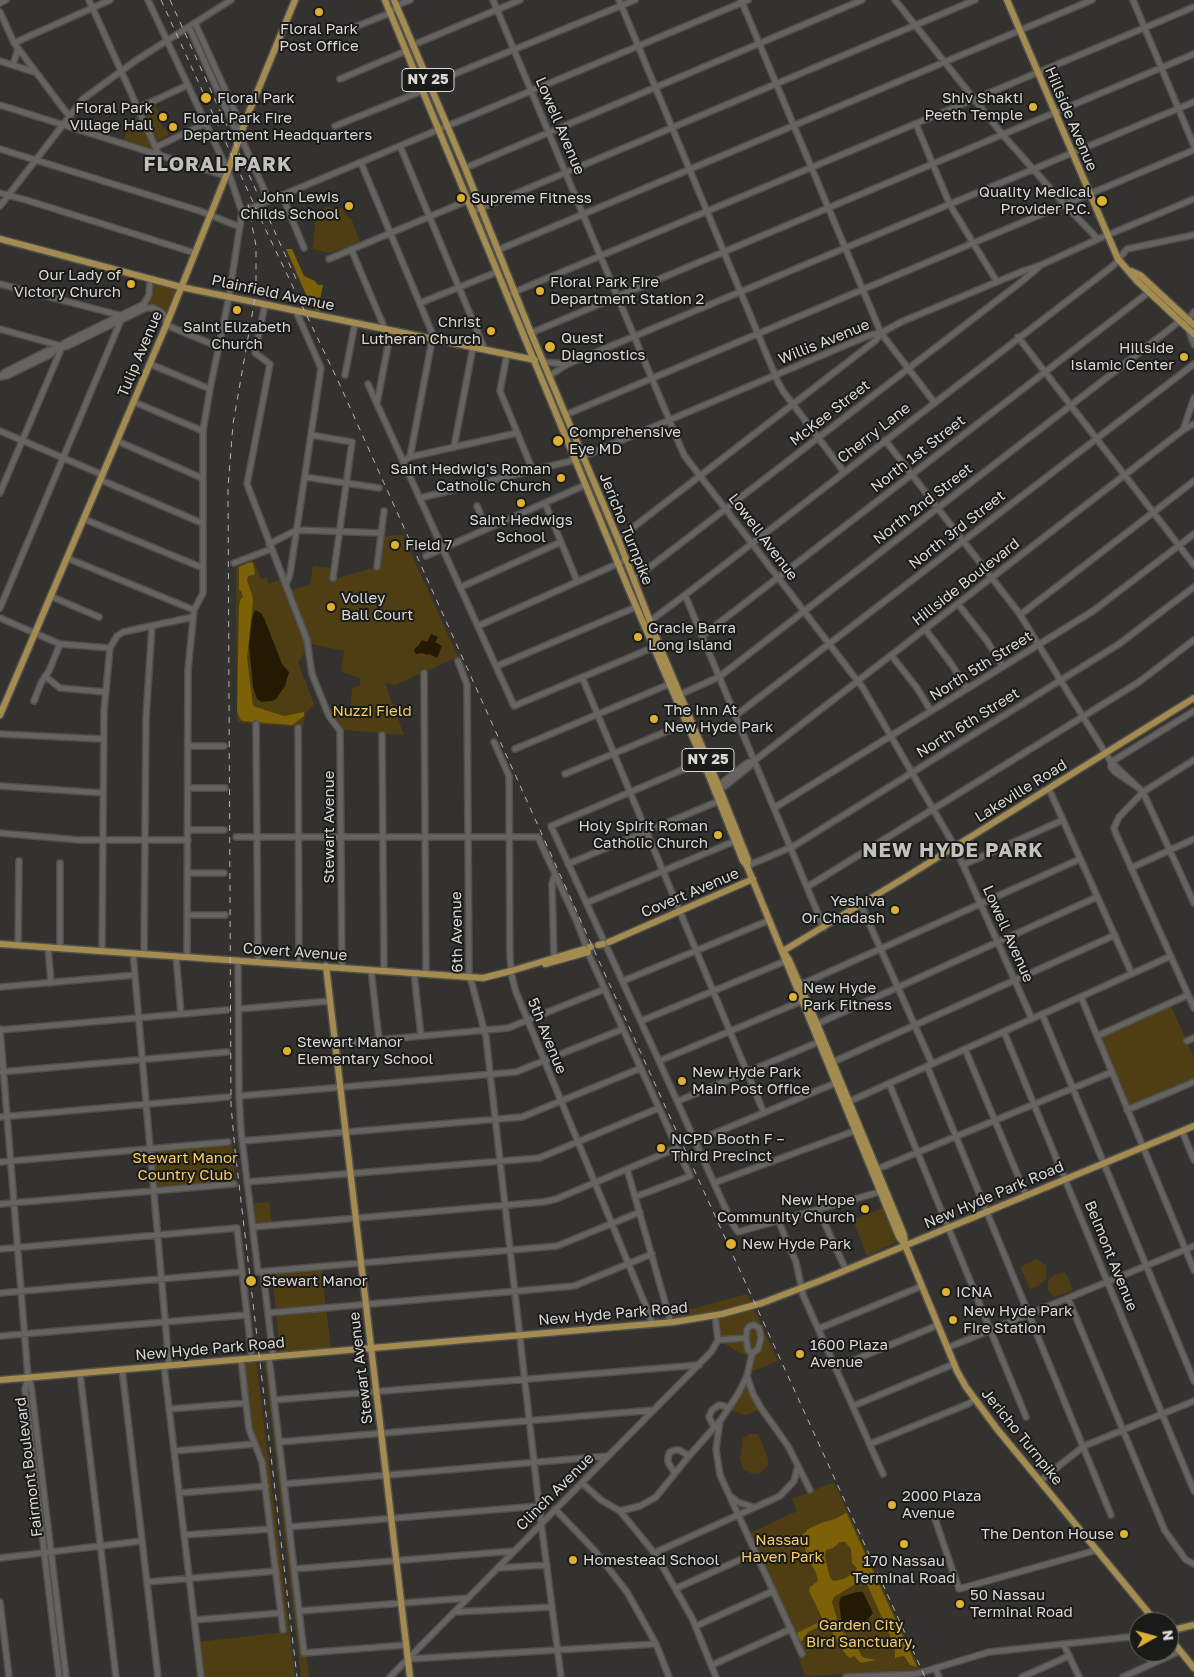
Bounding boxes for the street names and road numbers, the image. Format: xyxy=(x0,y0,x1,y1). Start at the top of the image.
street label: Hillside Avenue xyxy=(1041,64,1101,174)
road number: NY 25 xyxy=(402,68,454,92)
street label: Lowell Avenue xyxy=(531,75,589,177)
street label: Plainfield Avenue xyxy=(210,271,336,315)
street label: Tulip Avenue xyxy=(114,308,166,400)
street label: Willis Avenue xyxy=(776,316,872,368)
street label: McKee Street xyxy=(786,376,874,450)
street label: Cherry Lane xyxy=(834,399,914,467)
street label: North 1st Street xyxy=(867,412,969,496)
street label: North 2nd Street xyxy=(870,460,976,548)
street label: Jericho Turnpike xyxy=(595,470,657,588)
street label: North 3rd Street xyxy=(905,487,1009,573)
street label: Lowell Avenue xyxy=(724,490,802,584)
street label: Hillside Boulevard xyxy=(909,535,1023,629)
street label: North 5th Street xyxy=(926,627,1036,705)
street label: North 6th Street xyxy=(913,684,1023,762)
road number: NY 25 xyxy=(682,748,734,772)
street label: Lakeville Road xyxy=(972,756,1070,826)
street label: Stewart Avenue xyxy=(320,770,338,884)
street label: Covert Avenue xyxy=(638,864,742,922)
street label: Lowell Avenue xyxy=(979,883,1037,985)
street label: 6th Avenue xyxy=(447,891,467,973)
street label: Covert Avenue xyxy=(242,939,348,965)
street label: 5th Avenue xyxy=(524,995,570,1077)
street label: New Hyde Park Road xyxy=(921,1157,1067,1233)
street label: Belmont Avenue xyxy=(1081,1198,1141,1314)
street label: New Hyde Park Road xyxy=(538,1298,688,1330)
street label: Stewart Avenue xyxy=(345,1311,377,1425)
street label: New Hyde Park Road xyxy=(135,1333,285,1365)
street label: Jericho Turnpike xyxy=(977,1385,1067,1489)
street label: Fairmont Boulevard xyxy=(11,1396,47,1538)
street label: Clinch Avenue xyxy=(512,1449,598,1535)

